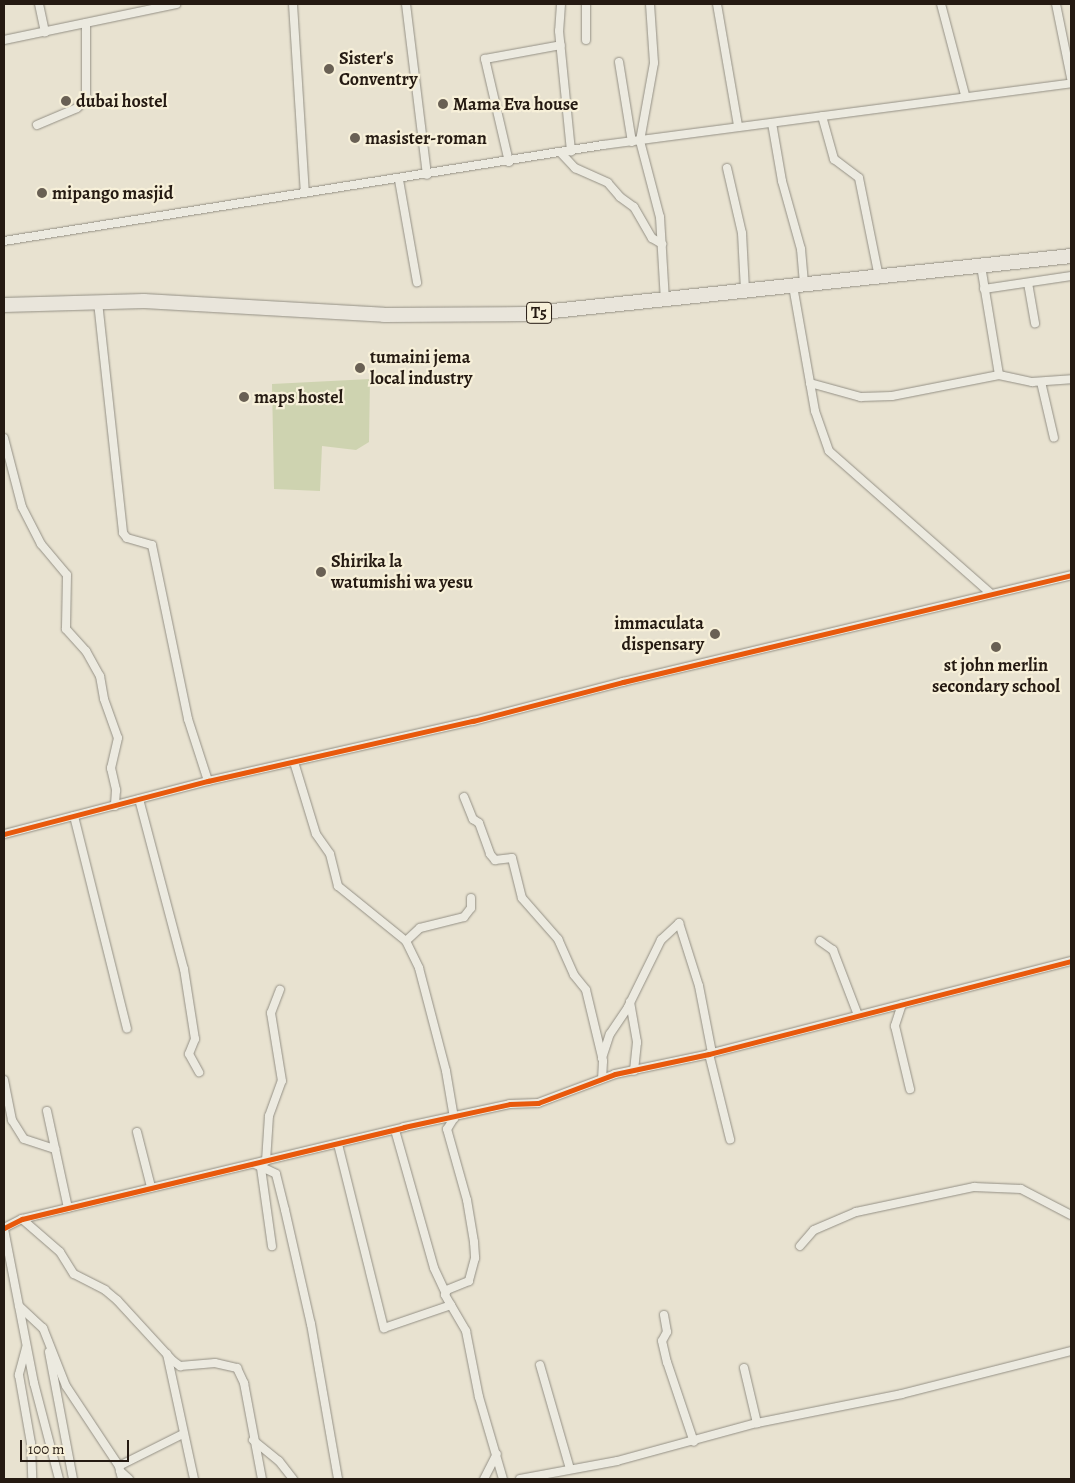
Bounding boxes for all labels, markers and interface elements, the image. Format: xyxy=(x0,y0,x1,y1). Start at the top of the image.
place label: Sister's Conventry xyxy=(339,48,417,90)
marker: Sister's Conventry xyxy=(323,63,335,75)
place label: dubai hostel xyxy=(76,90,167,112)
place label: Mama Eva house xyxy=(453,93,578,115)
marker: dubai hostel xyxy=(60,95,72,107)
marker: Mama Eva house xyxy=(437,98,449,110)
place label: masister-roman xyxy=(365,127,487,149)
marker: masister-roman xyxy=(349,132,361,144)
place label: mipango masjid xyxy=(52,182,173,204)
marker: mipango masjid xyxy=(36,187,48,199)
road number: T5 xyxy=(525,300,553,326)
place label: tumaini jema local industry xyxy=(370,347,472,389)
marker: tumaini jema local industry xyxy=(354,362,366,374)
place label: maps hostel xyxy=(254,386,343,408)
marker: maps hostel xyxy=(238,391,250,403)
place label: Shirika la watumishi wa yesu xyxy=(331,551,473,594)
marker: Shirika la watumishi wa yesu xyxy=(315,566,327,578)
place label: immaculata dispensary xyxy=(614,613,704,656)
marker: immaculata dispensary xyxy=(708,627,722,641)
marker: st john merlin secondary school xyxy=(990,641,1002,653)
place label: st john merlin secondary school xyxy=(932,655,1060,698)
scale bar xyxy=(22,1430,131,1462)
text: 100 m xyxy=(28,1439,65,1459)

